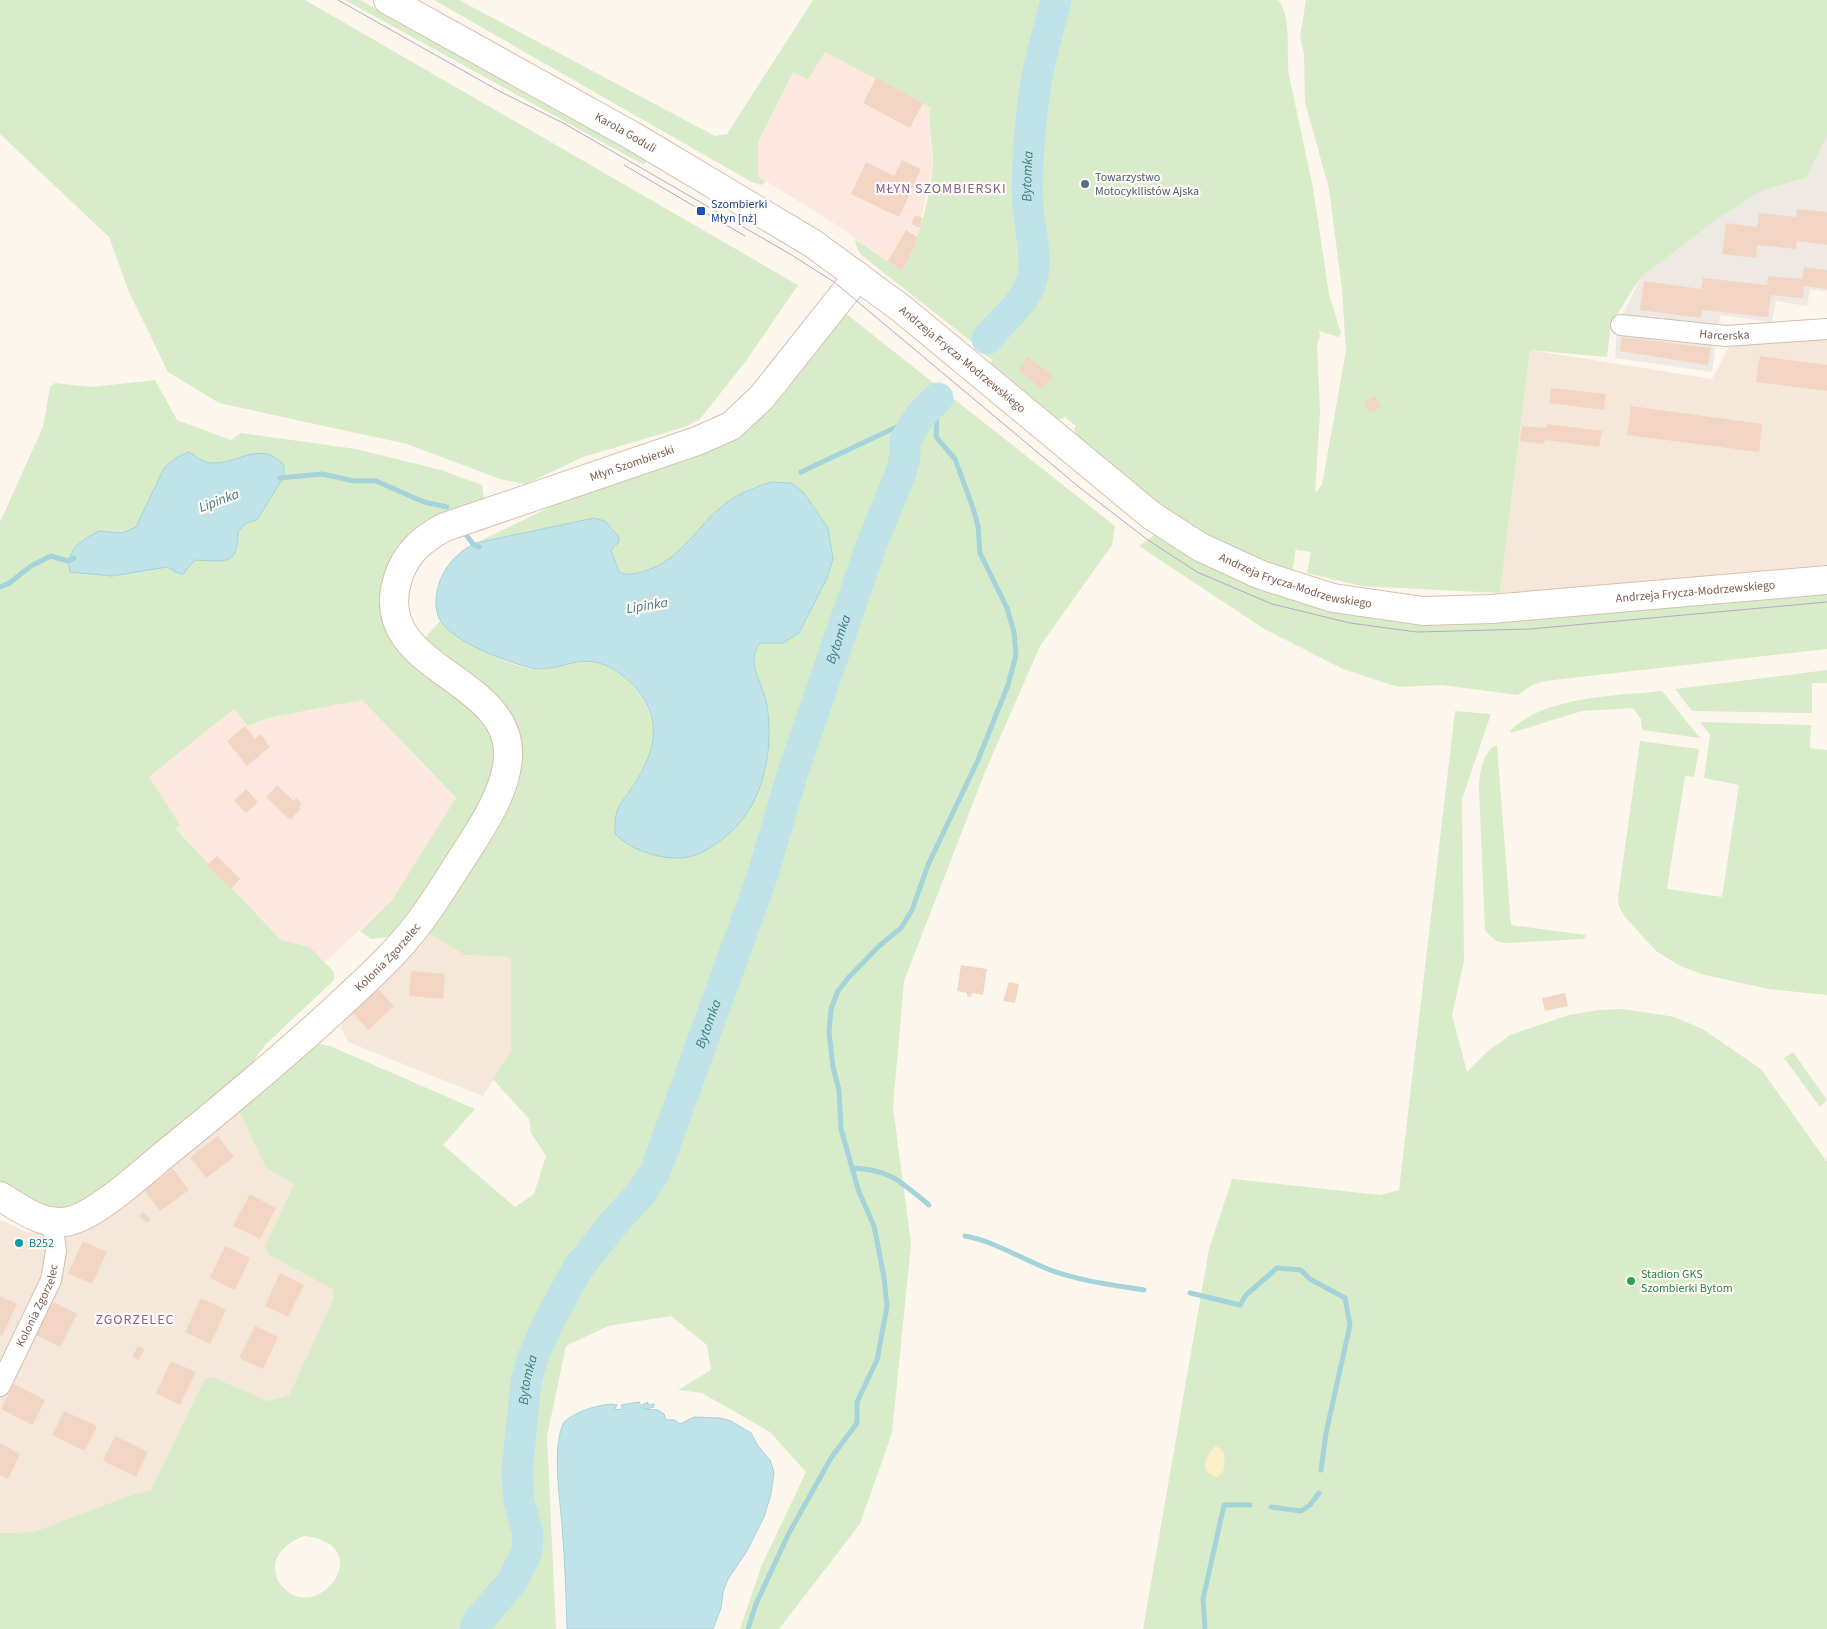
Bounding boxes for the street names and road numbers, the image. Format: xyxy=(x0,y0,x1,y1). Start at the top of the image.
street label: Karola Goduli xyxy=(592,108,660,157)
street label: Andrzeja Frycza-Modrzewskiego xyxy=(896,302,1030,417)
street label: Harcerska xyxy=(1699,325,1750,345)
street label: Młyn Szombierski xyxy=(587,441,677,486)
street label: Andrzeja Frycza-Modrzewskiego xyxy=(1216,548,1373,612)
street label: Andrzeja Frycza-Modrzewskiego xyxy=(1615,576,1776,607)
street label: Kolonia Zgorzelec xyxy=(351,919,425,995)
street label: Kolonia Zgorzelec xyxy=(12,1262,62,1350)

